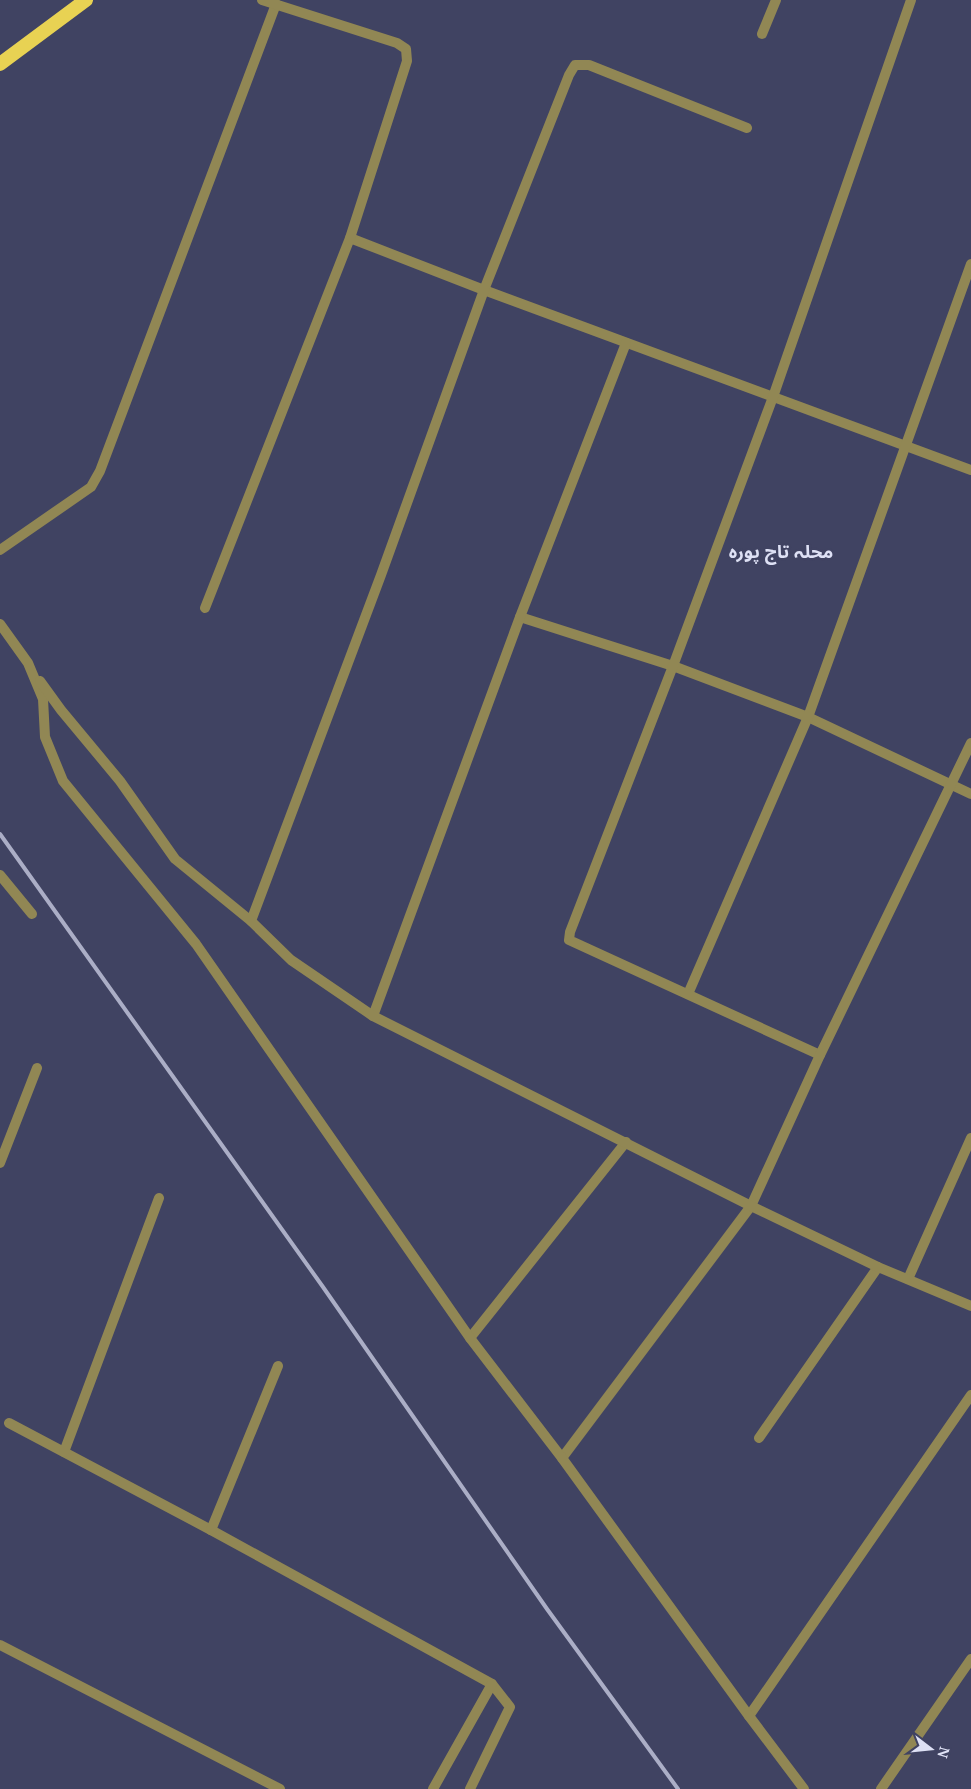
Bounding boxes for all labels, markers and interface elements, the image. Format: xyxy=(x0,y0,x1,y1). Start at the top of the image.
district label: محلہ تاج پورہ xyxy=(729,539,833,565)
north arrow xyxy=(906,1724,956,1774)
text: N xyxy=(933,1745,955,1761)

